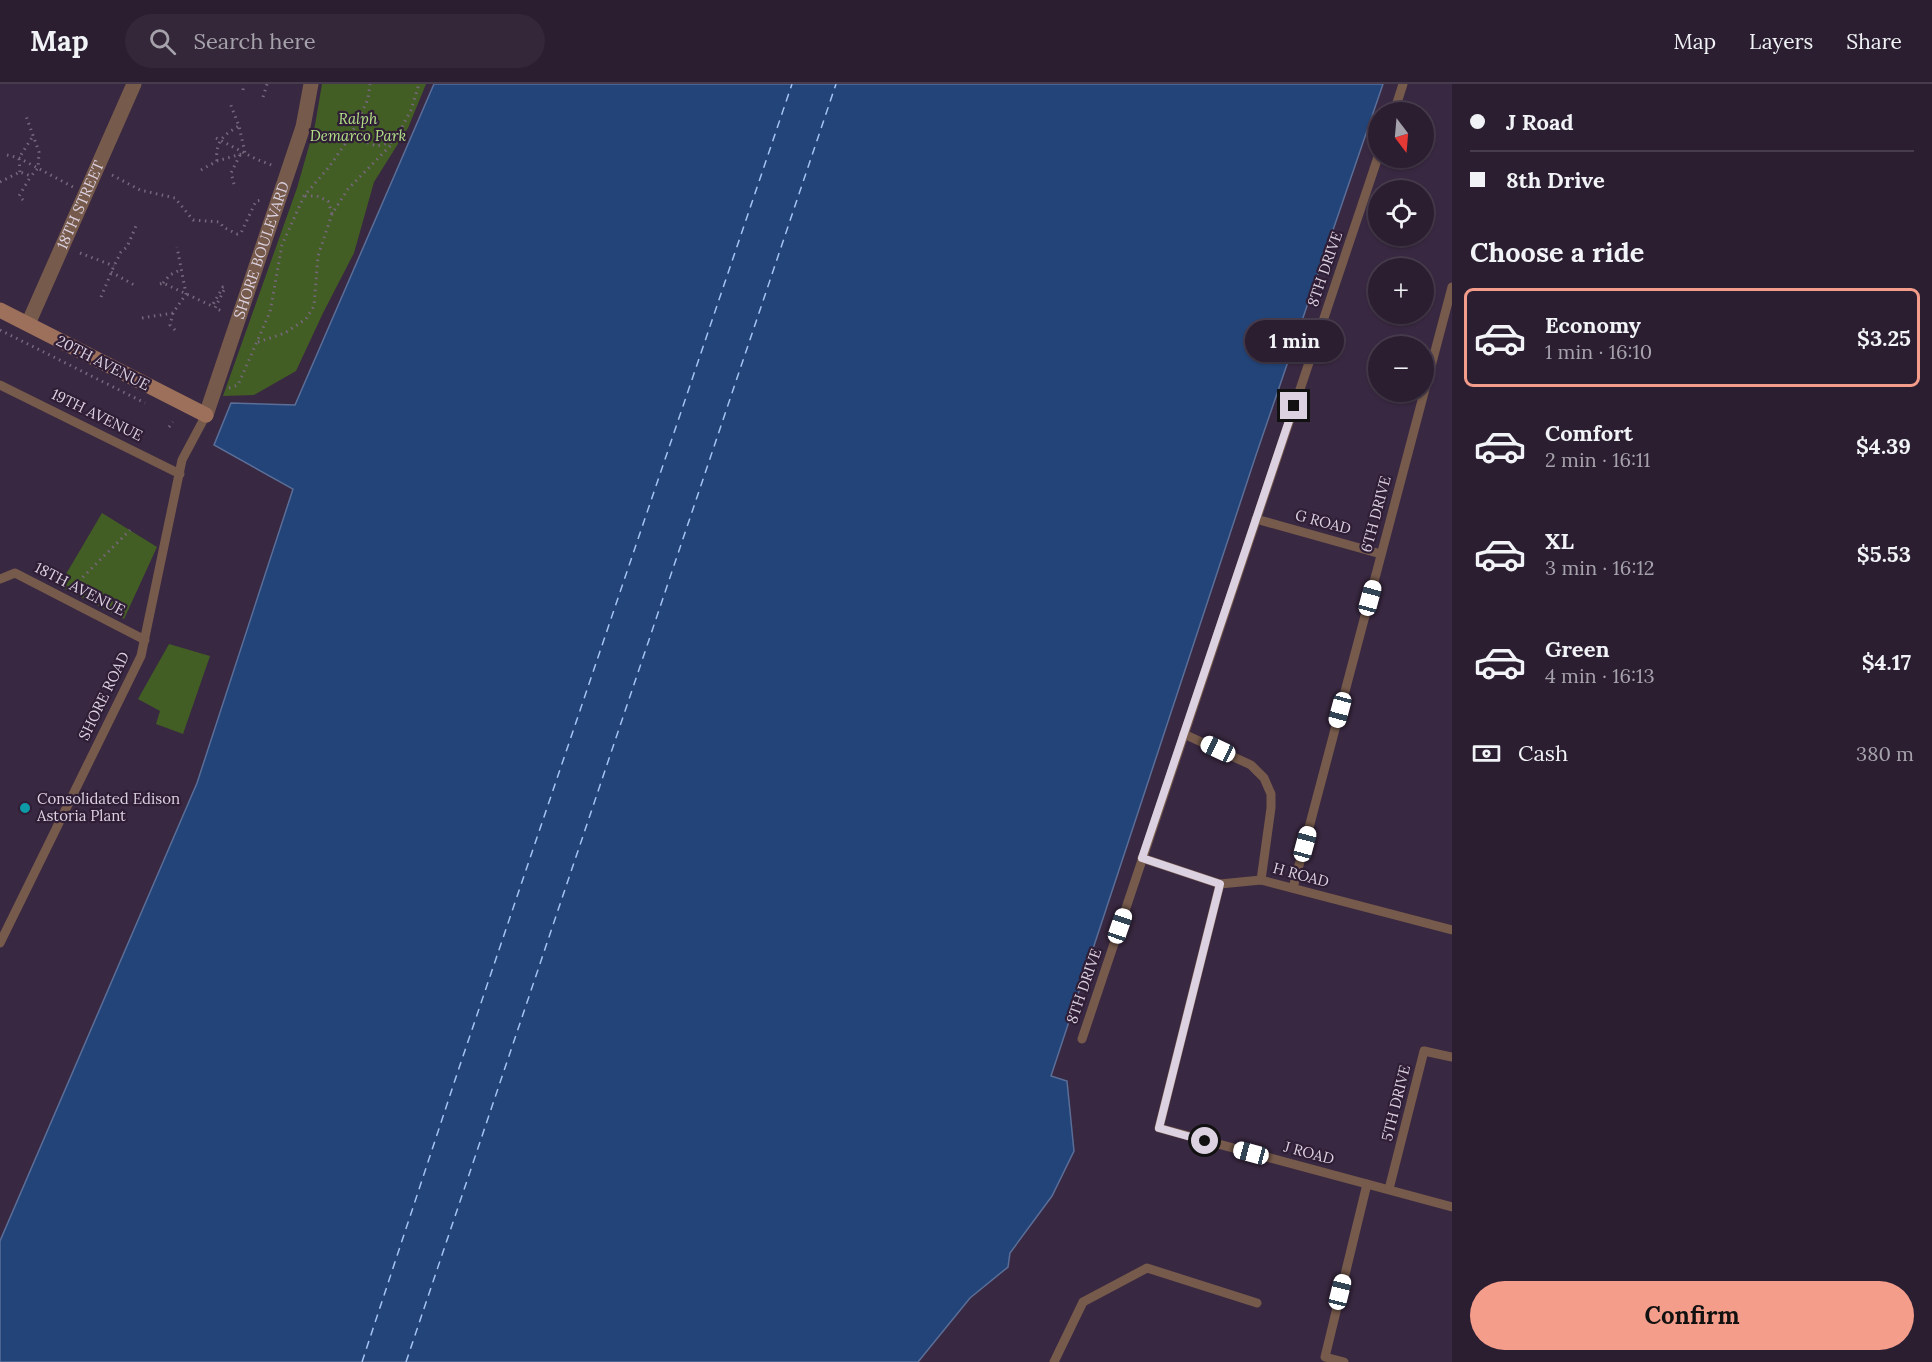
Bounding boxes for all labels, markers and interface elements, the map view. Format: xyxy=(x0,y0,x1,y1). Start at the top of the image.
search box xyxy=(125,14,545,68)
text: Map xyxy=(30,23,89,59)
icon: search xyxy=(146,25,179,58)
text: Search here xyxy=(194,27,316,55)
text: Map xyxy=(1673,28,1716,55)
text: Layers xyxy=(1749,28,1813,55)
text: Share xyxy=(1846,28,1902,55)
north arrow xyxy=(1368,102,1434,168)
map controls xyxy=(1368,102,1434,402)
text: J Road xyxy=(1506,108,1574,136)
park label: Ralph Demarco Park xyxy=(310,109,406,145)
street label: 18TH STREET xyxy=(52,157,108,252)
text: 8th Drive xyxy=(1506,166,1605,194)
street label: SHORE BOULEVARD xyxy=(229,179,293,321)
button: locate xyxy=(1368,180,1434,246)
street label: 8TH DRIVE xyxy=(1303,229,1346,309)
text: Choose a ride xyxy=(1470,235,1644,269)
button: + xyxy=(1368,258,1434,324)
icon: car xyxy=(1473,311,1527,365)
text: Economy xyxy=(1545,311,1641,339)
callout: 1 min xyxy=(1244,319,1344,361)
text: $3.25 xyxy=(1857,324,1911,352)
text: 1 min xyxy=(1269,328,1320,353)
street label: 20TH AVENUE xyxy=(53,331,153,394)
button: − xyxy=(1368,336,1434,402)
text: 1 min · 16:10 xyxy=(1545,339,1652,364)
street label: 19TH AVENUE xyxy=(48,384,146,445)
route end xyxy=(1280,392,1307,419)
icon: car xyxy=(1473,419,1527,473)
text: Comfort xyxy=(1545,419,1633,447)
text: $4.39 xyxy=(1856,432,1911,460)
text: 2 min · 16:11 xyxy=(1545,447,1651,472)
street label: 6TH DRIVE xyxy=(1356,473,1395,554)
street label: G ROAD xyxy=(1293,505,1353,538)
icon: car xyxy=(1473,527,1527,581)
text: XL xyxy=(1545,527,1574,555)
text: $5.53 xyxy=(1857,540,1911,568)
text: 3 min · 16:12 xyxy=(1545,555,1654,580)
street label: 18TH AVENUE xyxy=(32,558,129,620)
car xyxy=(1357,578,1383,618)
icon: car xyxy=(1473,635,1527,689)
text: Green xyxy=(1545,635,1610,663)
street label: SHORE ROAD xyxy=(74,648,133,743)
text: $4.17 xyxy=(1862,648,1911,676)
text: 4 min · 16:13 xyxy=(1545,663,1655,688)
car xyxy=(1327,690,1353,730)
car xyxy=(1198,733,1238,765)
icon: cash xyxy=(1470,737,1503,770)
text: Cash xyxy=(1518,739,1568,767)
text: 380 m xyxy=(1856,741,1914,766)
place label: Consolidated Edison Astoria Plant xyxy=(36,789,180,825)
marker: Consolidated Edison Astoria Plant xyxy=(18,801,32,815)
car xyxy=(1292,824,1318,864)
street label: H ROAD xyxy=(1271,858,1331,891)
car xyxy=(1106,906,1134,946)
street label: 8TH DRIVE xyxy=(1062,946,1105,1026)
street label: 5TH DRIVE xyxy=(1377,1063,1414,1143)
route start xyxy=(1191,1127,1218,1154)
street label: J ROAD xyxy=(1281,1136,1336,1168)
car xyxy=(1231,1140,1271,1166)
car xyxy=(1327,1272,1353,1312)
button: Confirm xyxy=(1470,1281,1914,1350)

